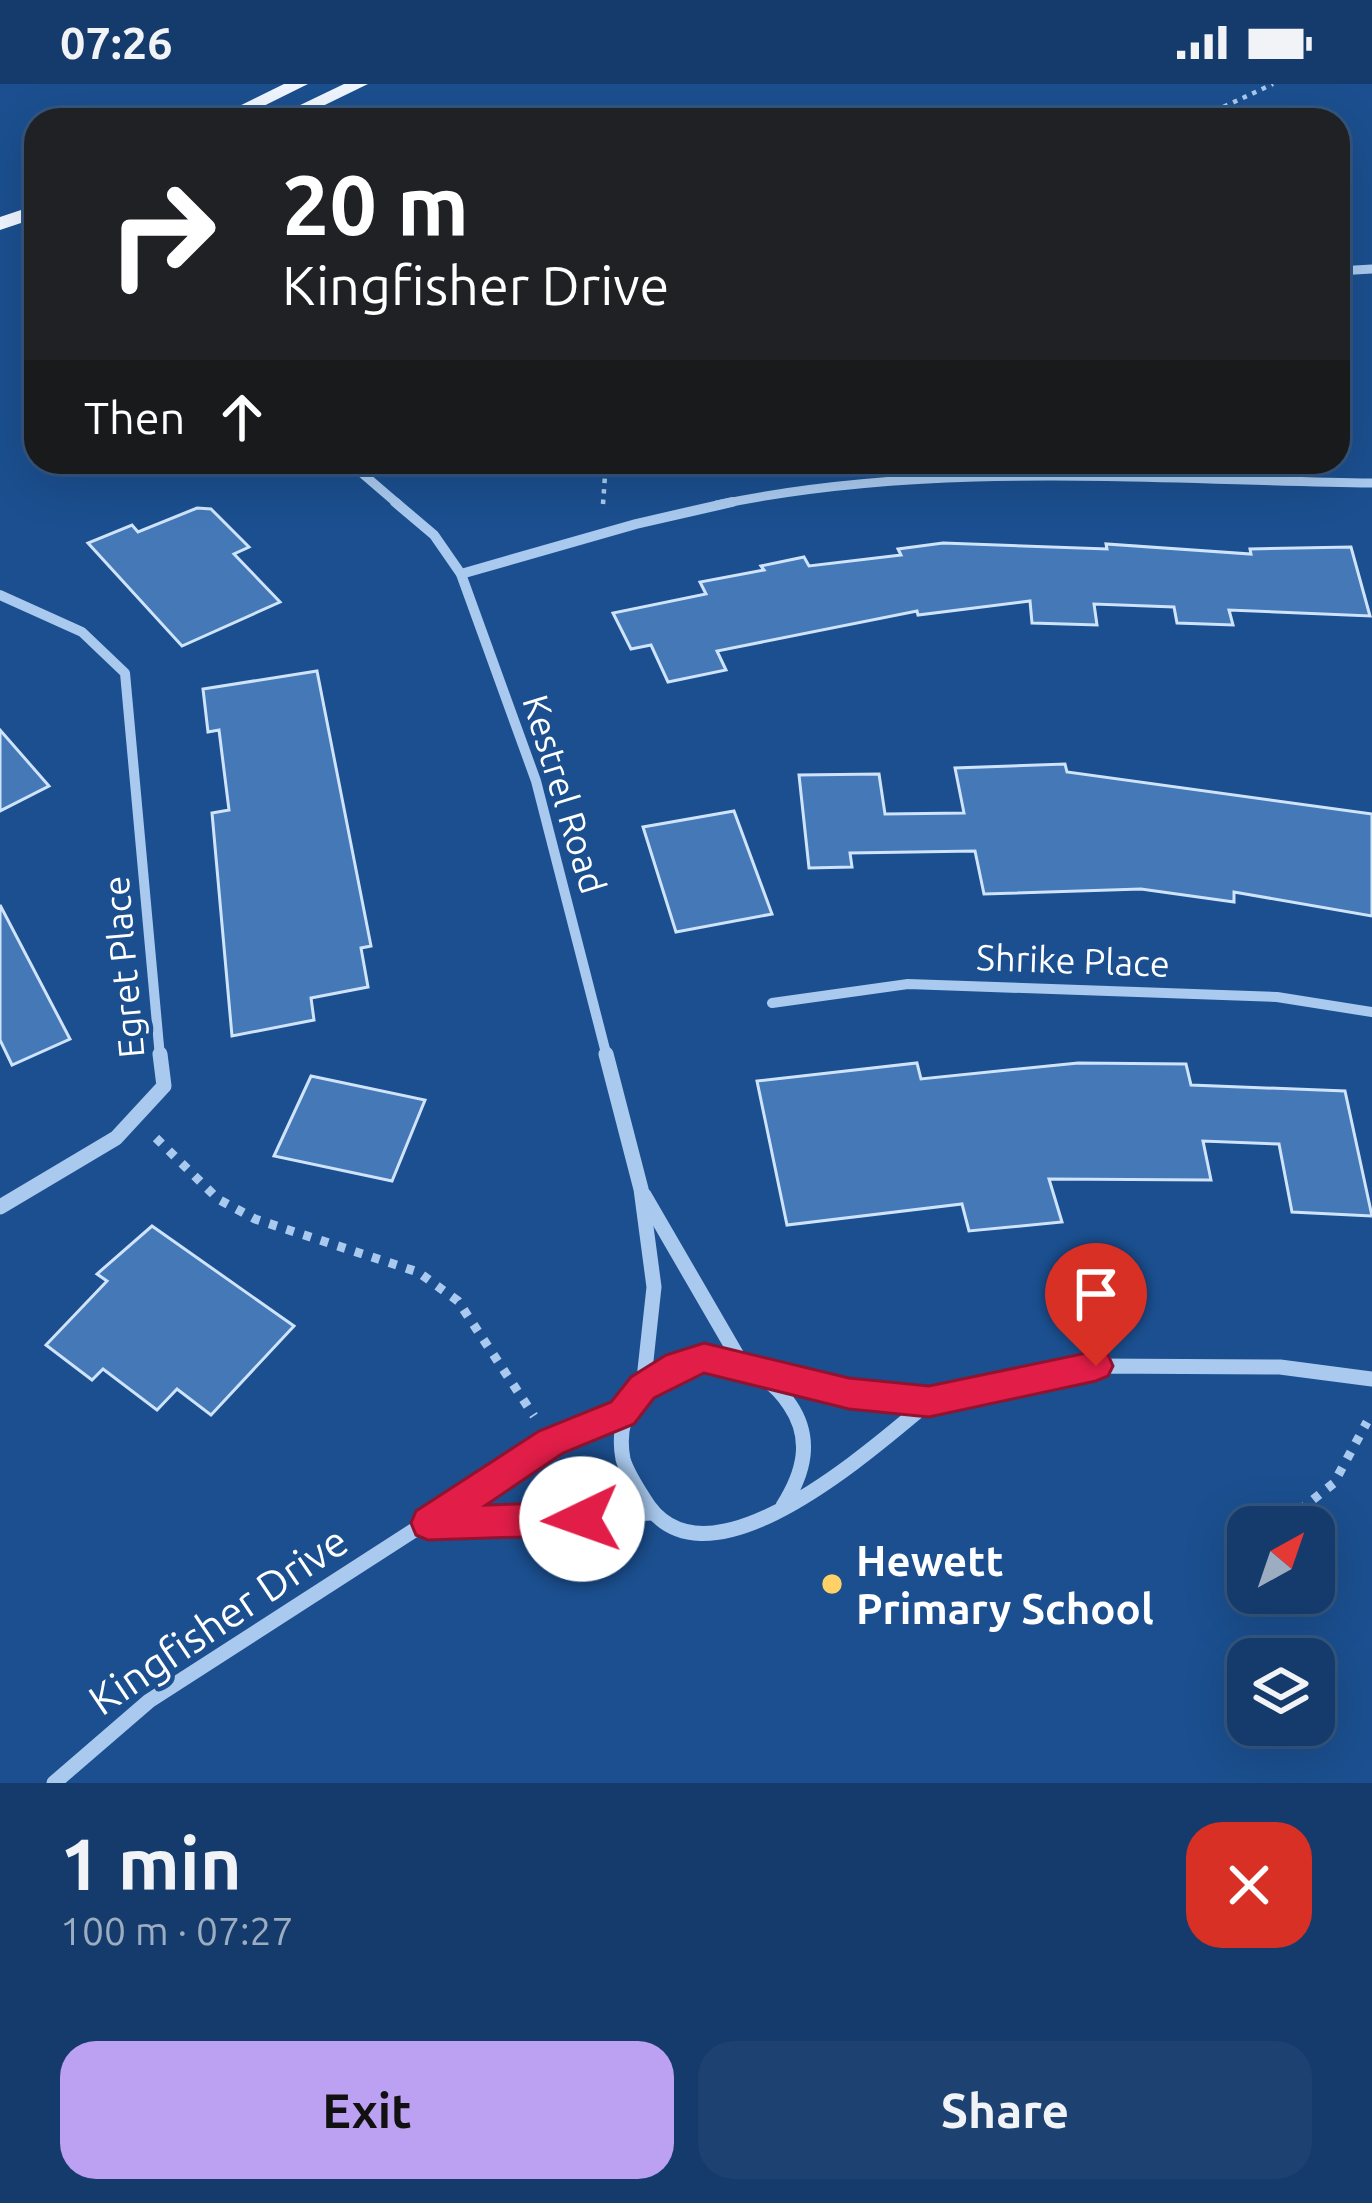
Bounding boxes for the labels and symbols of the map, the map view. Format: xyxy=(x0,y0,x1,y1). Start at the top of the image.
street label: Kestrel Road xyxy=(515,690,615,898)
street label: Egret Place xyxy=(95,874,151,1060)
street label: Shrike Place xyxy=(976,936,1170,984)
pin xyxy=(1045,1243,1147,1366)
position arrow xyxy=(519,1456,645,1582)
north arrow xyxy=(1227,1506,1335,1614)
street label: Kingfisher Drive xyxy=(80,1516,356,1724)
place label: Hewett Primary School xyxy=(856,1537,1154,1632)
marker: Hewett Primary School xyxy=(819,1571,845,1597)

